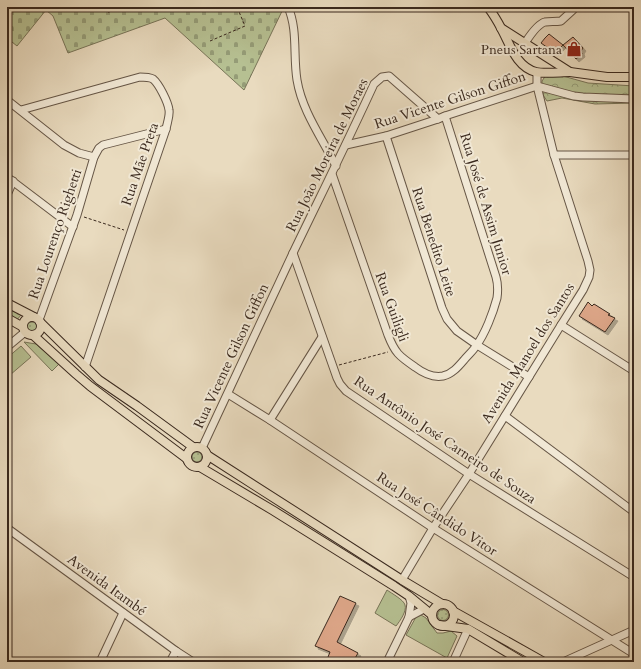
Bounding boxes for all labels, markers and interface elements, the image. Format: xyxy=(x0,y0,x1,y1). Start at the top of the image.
place label: Pneus Sartana xyxy=(481,40,562,59)
shop icon: Pneus Sartana xyxy=(565,40,583,58)
street label: Rua Vicente Gilson Giffon xyxy=(372,67,528,133)
street label: Rua João Moreira de Moraes xyxy=(282,75,373,235)
street label: Rua Mãe Preta xyxy=(117,120,163,208)
street label: Rua José de Assim Junior xyxy=(455,131,517,278)
street label: Rua Lourenço Righetti xyxy=(24,166,86,302)
street label: Rua Benedito Leite xyxy=(407,185,461,299)
street label: Rua Guiligli xyxy=(371,270,413,344)
street label: Avenida Manoel dos Santos xyxy=(477,279,579,427)
street label: Rua Vicente Gilson Giffon xyxy=(189,280,273,432)
street label: Rua Antônio José Carneiro de Souza xyxy=(350,372,540,508)
street label: Rua José Cândido Vitor xyxy=(373,468,502,561)
street label: Avenida Itambé xyxy=(64,550,150,620)

